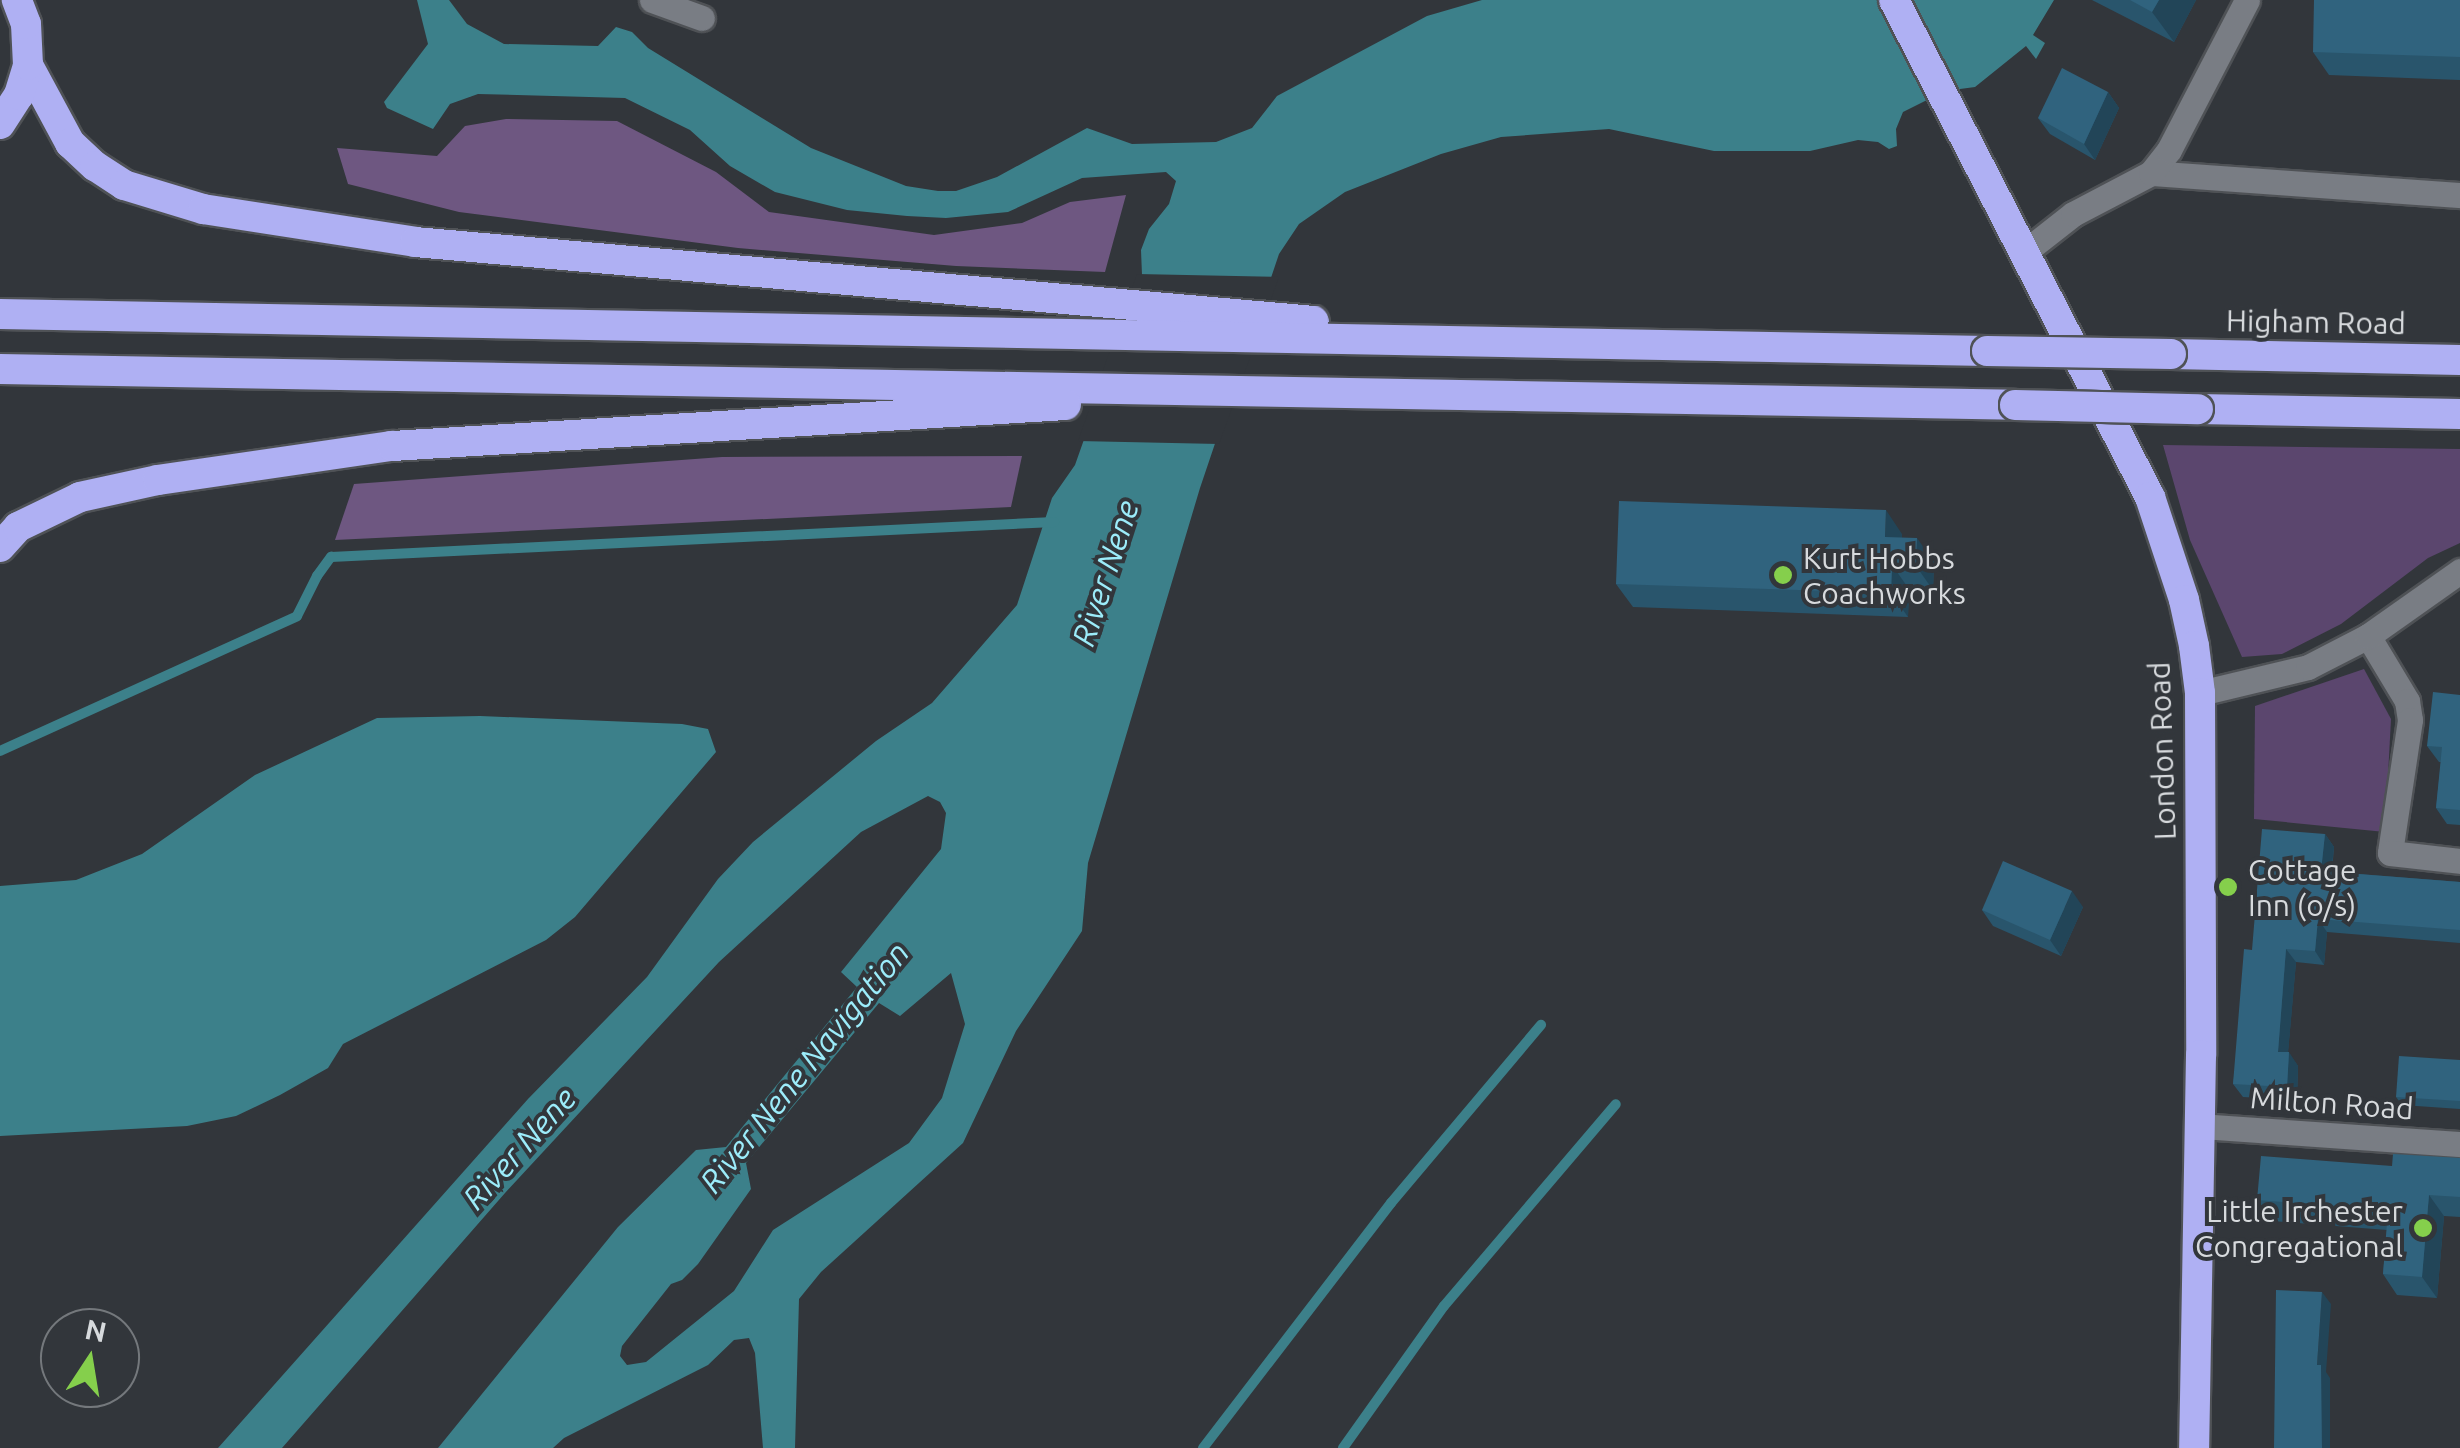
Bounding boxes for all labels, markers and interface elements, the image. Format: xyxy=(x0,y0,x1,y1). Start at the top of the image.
street label: Higham Road xyxy=(2226,302,2406,342)
water label: River Nene xyxy=(1063,495,1147,651)
place label: Kurt Hobbs Coachworks xyxy=(1803,540,1966,610)
marker: Kurt Hobbs Coachworks xyxy=(1772,564,1794,586)
street label: London Road xyxy=(2141,661,2183,841)
place label: Cottage Inn (o/s) xyxy=(2248,852,2357,922)
marker: Cottage Inn (o/s) xyxy=(2217,876,2239,898)
water label: River Nene Navigation xyxy=(691,934,917,1200)
water label: River Nene xyxy=(454,1079,584,1217)
street label: Milton Road xyxy=(2249,1079,2415,1127)
place label: Little Irchester Congregational xyxy=(2195,1193,2403,1264)
marker: Little Irchester Congregational xyxy=(2412,1217,2434,1239)
north arrow xyxy=(40,1308,140,1408)
text: N xyxy=(82,1313,109,1347)

